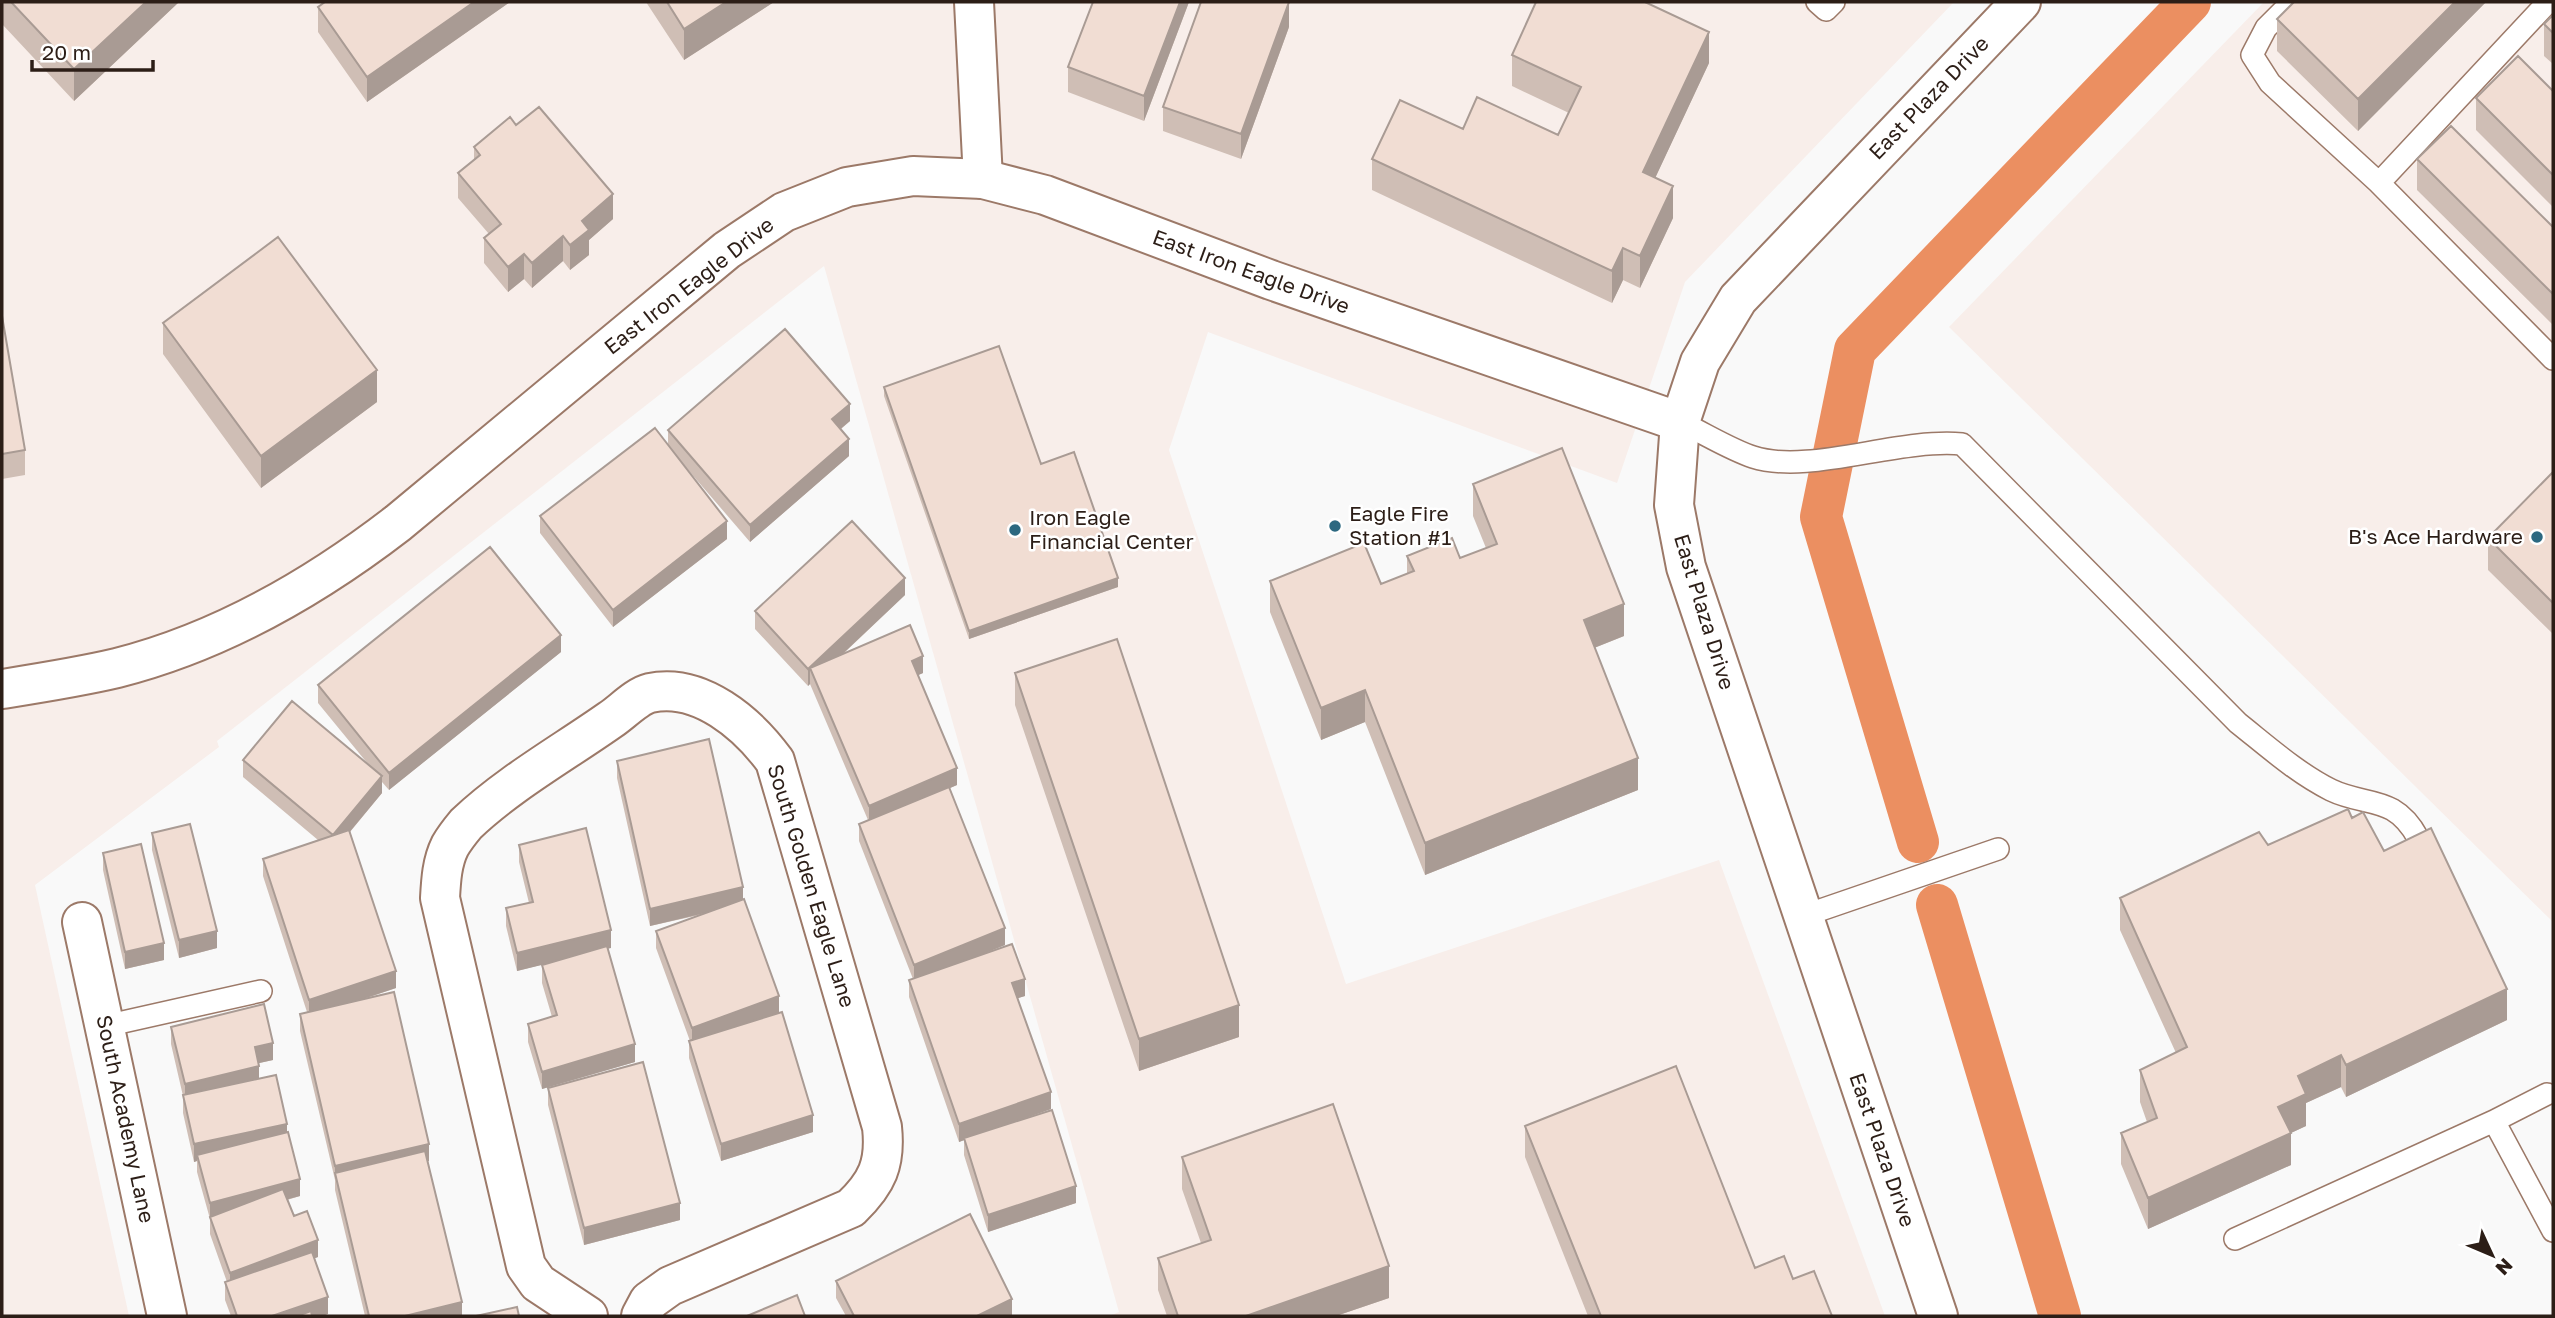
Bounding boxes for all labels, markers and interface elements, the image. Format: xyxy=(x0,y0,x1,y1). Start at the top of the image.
scale bar xyxy=(32,28,152,72)
street label: East Plaza Drive xyxy=(1863,30,1994,164)
text: 20 m xyxy=(42,39,91,65)
street label: East Iron Eagle Drive xyxy=(598,211,778,359)
street label: East Iron Eagle Drive xyxy=(1149,223,1353,319)
place label: Eagle Fire Station #1 xyxy=(1349,500,1451,550)
place label: Iron Eagle Financial Center xyxy=(1029,504,1194,554)
marker: Eagle Fire Station #1 xyxy=(1327,518,1343,534)
marker: Iron Eagle Financial Center xyxy=(1007,522,1023,538)
place label: B's Ace Hardware xyxy=(2348,523,2523,549)
marker: B's Ace Hardware xyxy=(2529,529,2545,545)
street label: East Plaza Drive xyxy=(1669,531,1741,693)
street label: South Golden Eagle Lane xyxy=(763,761,861,1010)
street label: South Academy Lane xyxy=(91,1012,161,1225)
street label: East Plaza Drive xyxy=(1844,1069,1922,1230)
north arrow xyxy=(2457,1220,2527,1290)
text: N xyxy=(2491,1254,2518,1280)

